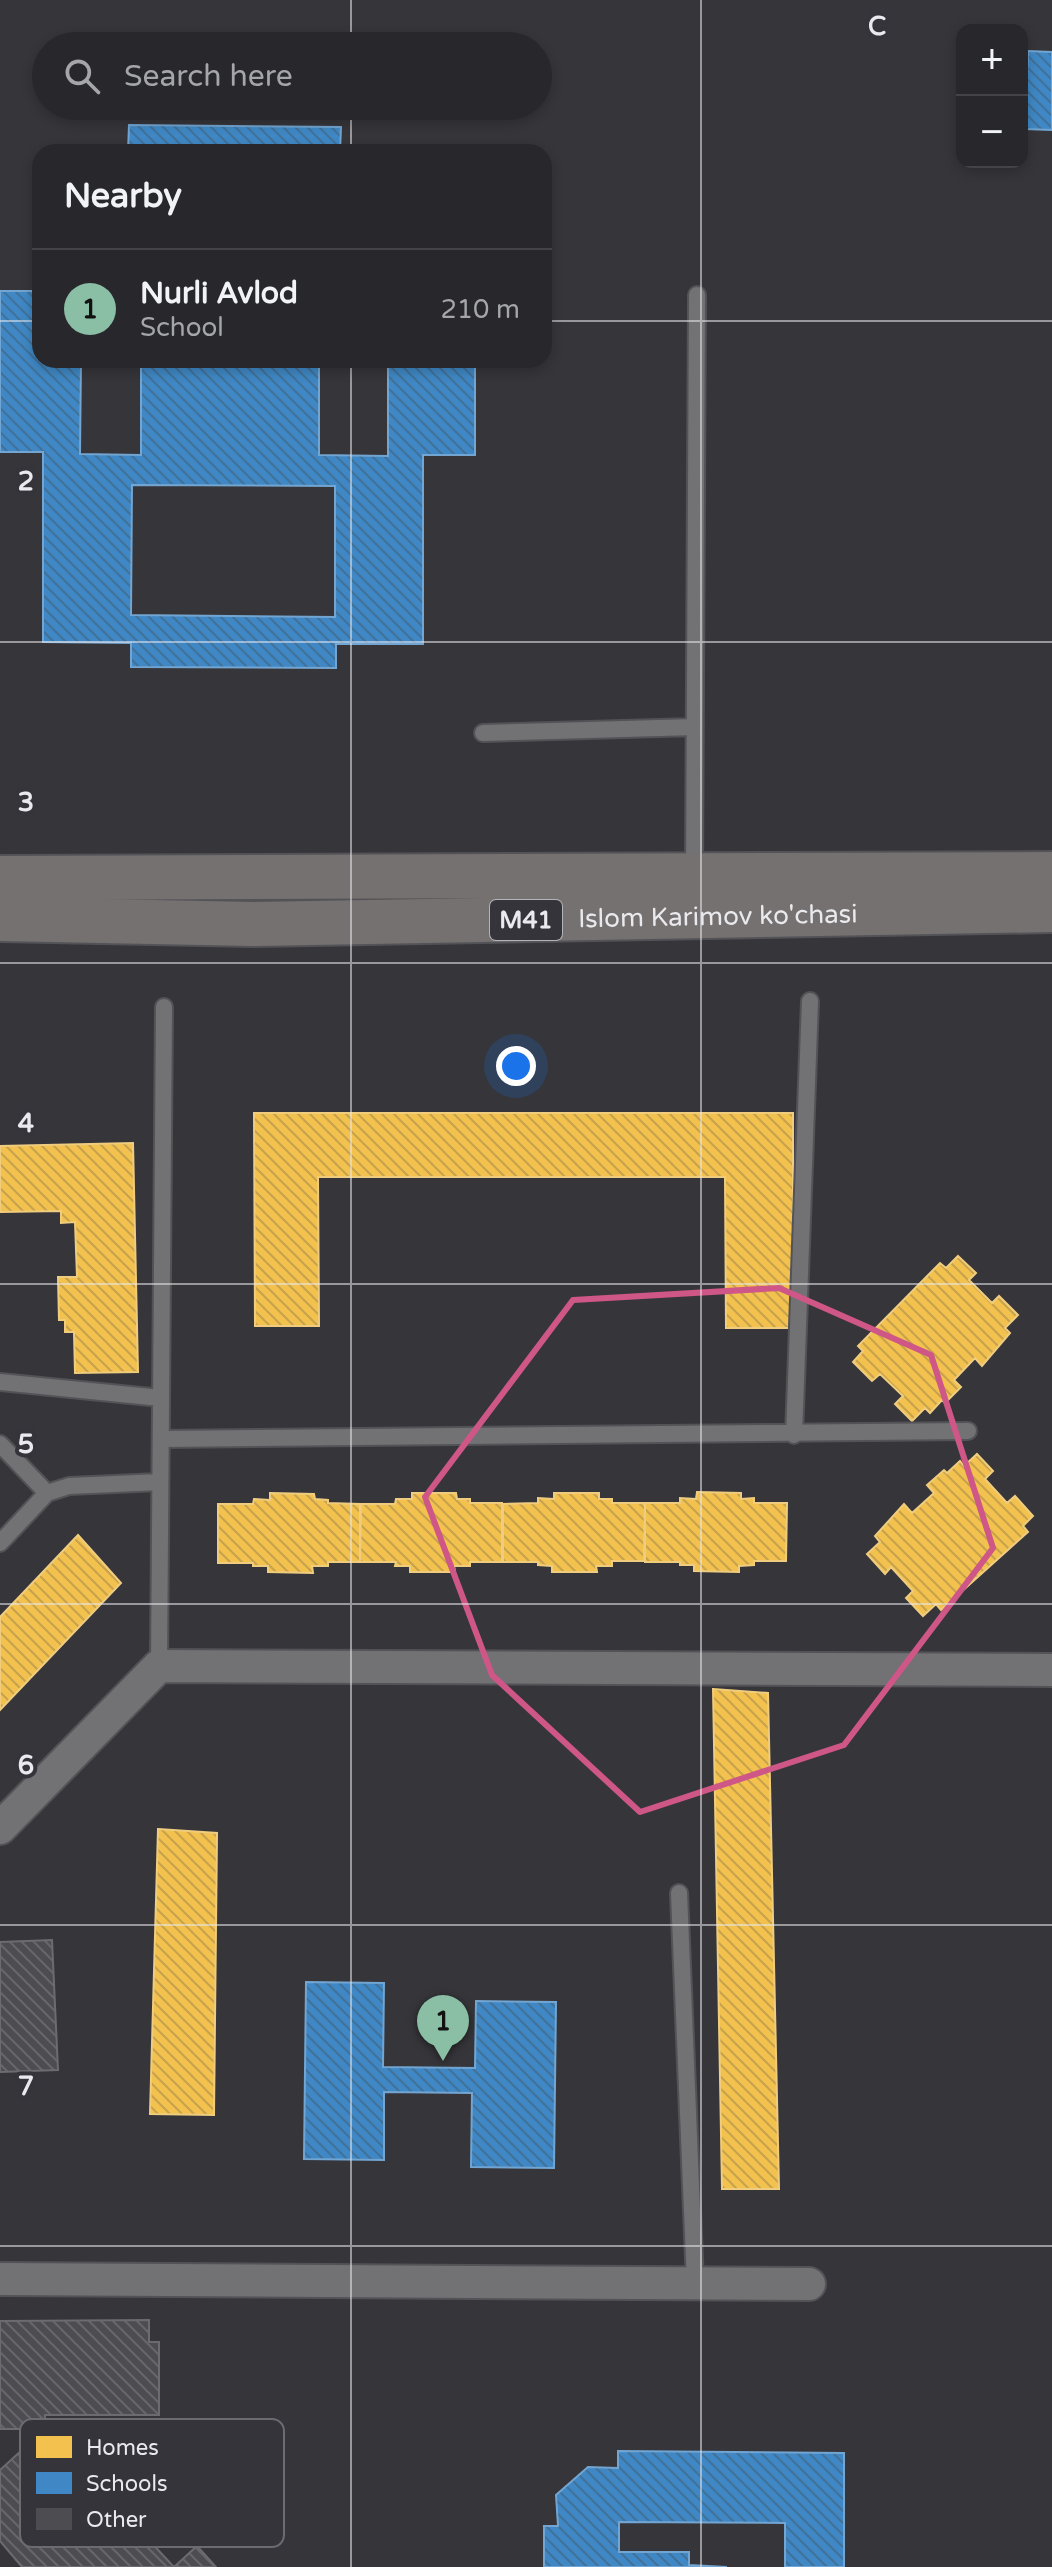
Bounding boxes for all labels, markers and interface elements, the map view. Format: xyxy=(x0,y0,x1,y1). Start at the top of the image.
text: C xyxy=(868,11,886,42)
map controls xyxy=(956,24,1028,168)
button: + xyxy=(956,24,1028,96)
search box xyxy=(32,32,552,120)
icon: search xyxy=(60,54,104,98)
text: Search here xyxy=(124,58,293,95)
button: − xyxy=(956,96,1028,168)
text: Nearby xyxy=(64,176,182,217)
text: Nurli Avlod xyxy=(140,275,298,312)
text: 1 xyxy=(82,294,98,325)
text: 210 m xyxy=(440,294,520,325)
text: School xyxy=(140,312,224,343)
text: 2 xyxy=(18,466,34,497)
text: 3 xyxy=(18,787,34,818)
street label: Islom Karimov ko'chasi xyxy=(578,898,858,934)
road number: M41 xyxy=(490,900,562,940)
your location xyxy=(496,1046,536,1086)
text: 4 xyxy=(18,1108,34,1139)
text: 5 xyxy=(18,1429,34,1460)
text: 6 xyxy=(18,1750,34,1781)
pin: 1 xyxy=(417,1995,469,2061)
text: 7 xyxy=(18,2071,34,2102)
legend xyxy=(20,2419,284,2547)
text: Homes xyxy=(86,2435,159,2461)
text: Schools xyxy=(86,2471,167,2497)
text: Other xyxy=(86,2507,147,2533)

